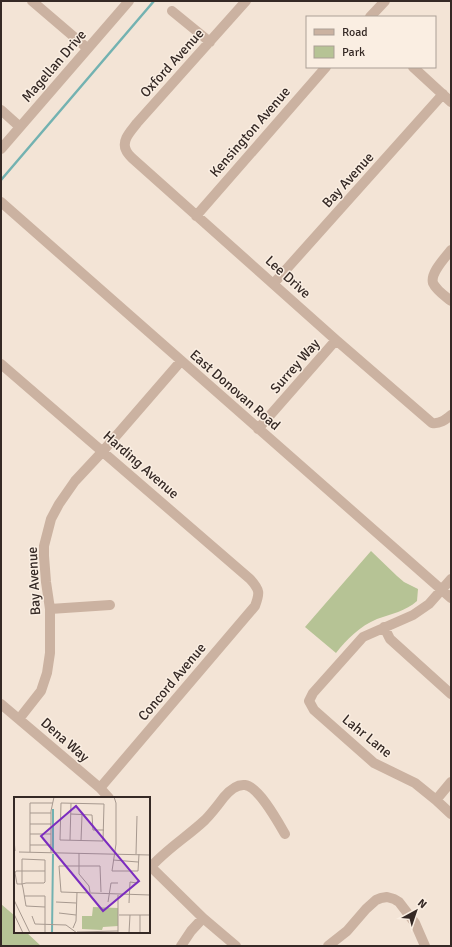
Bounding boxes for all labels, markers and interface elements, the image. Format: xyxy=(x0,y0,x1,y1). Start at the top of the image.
legend xyxy=(306,16,436,68)
street label: Oxford Avenue xyxy=(137,25,207,101)
text: Road xyxy=(342,25,368,40)
street label: Magellan Drive xyxy=(18,26,90,106)
text: Park xyxy=(342,45,365,60)
street label: Kensington Avenue xyxy=(206,83,294,181)
street label: Bay Avenue xyxy=(319,149,377,211)
street label: Lee Drive xyxy=(262,252,314,302)
street label: Surrey Way xyxy=(267,335,324,397)
street label: East Donovan Road xyxy=(186,346,284,434)
street label: Harding Avenue xyxy=(100,428,182,502)
street label: Bay Avenue xyxy=(24,546,44,616)
street label: Concord Avenue xyxy=(135,640,209,724)
street label: Lahr Lane xyxy=(339,711,395,761)
street label: Dena Way xyxy=(37,714,93,766)
inset map xyxy=(14,797,150,933)
north arrow xyxy=(396,891,436,931)
text: N xyxy=(415,896,429,911)

